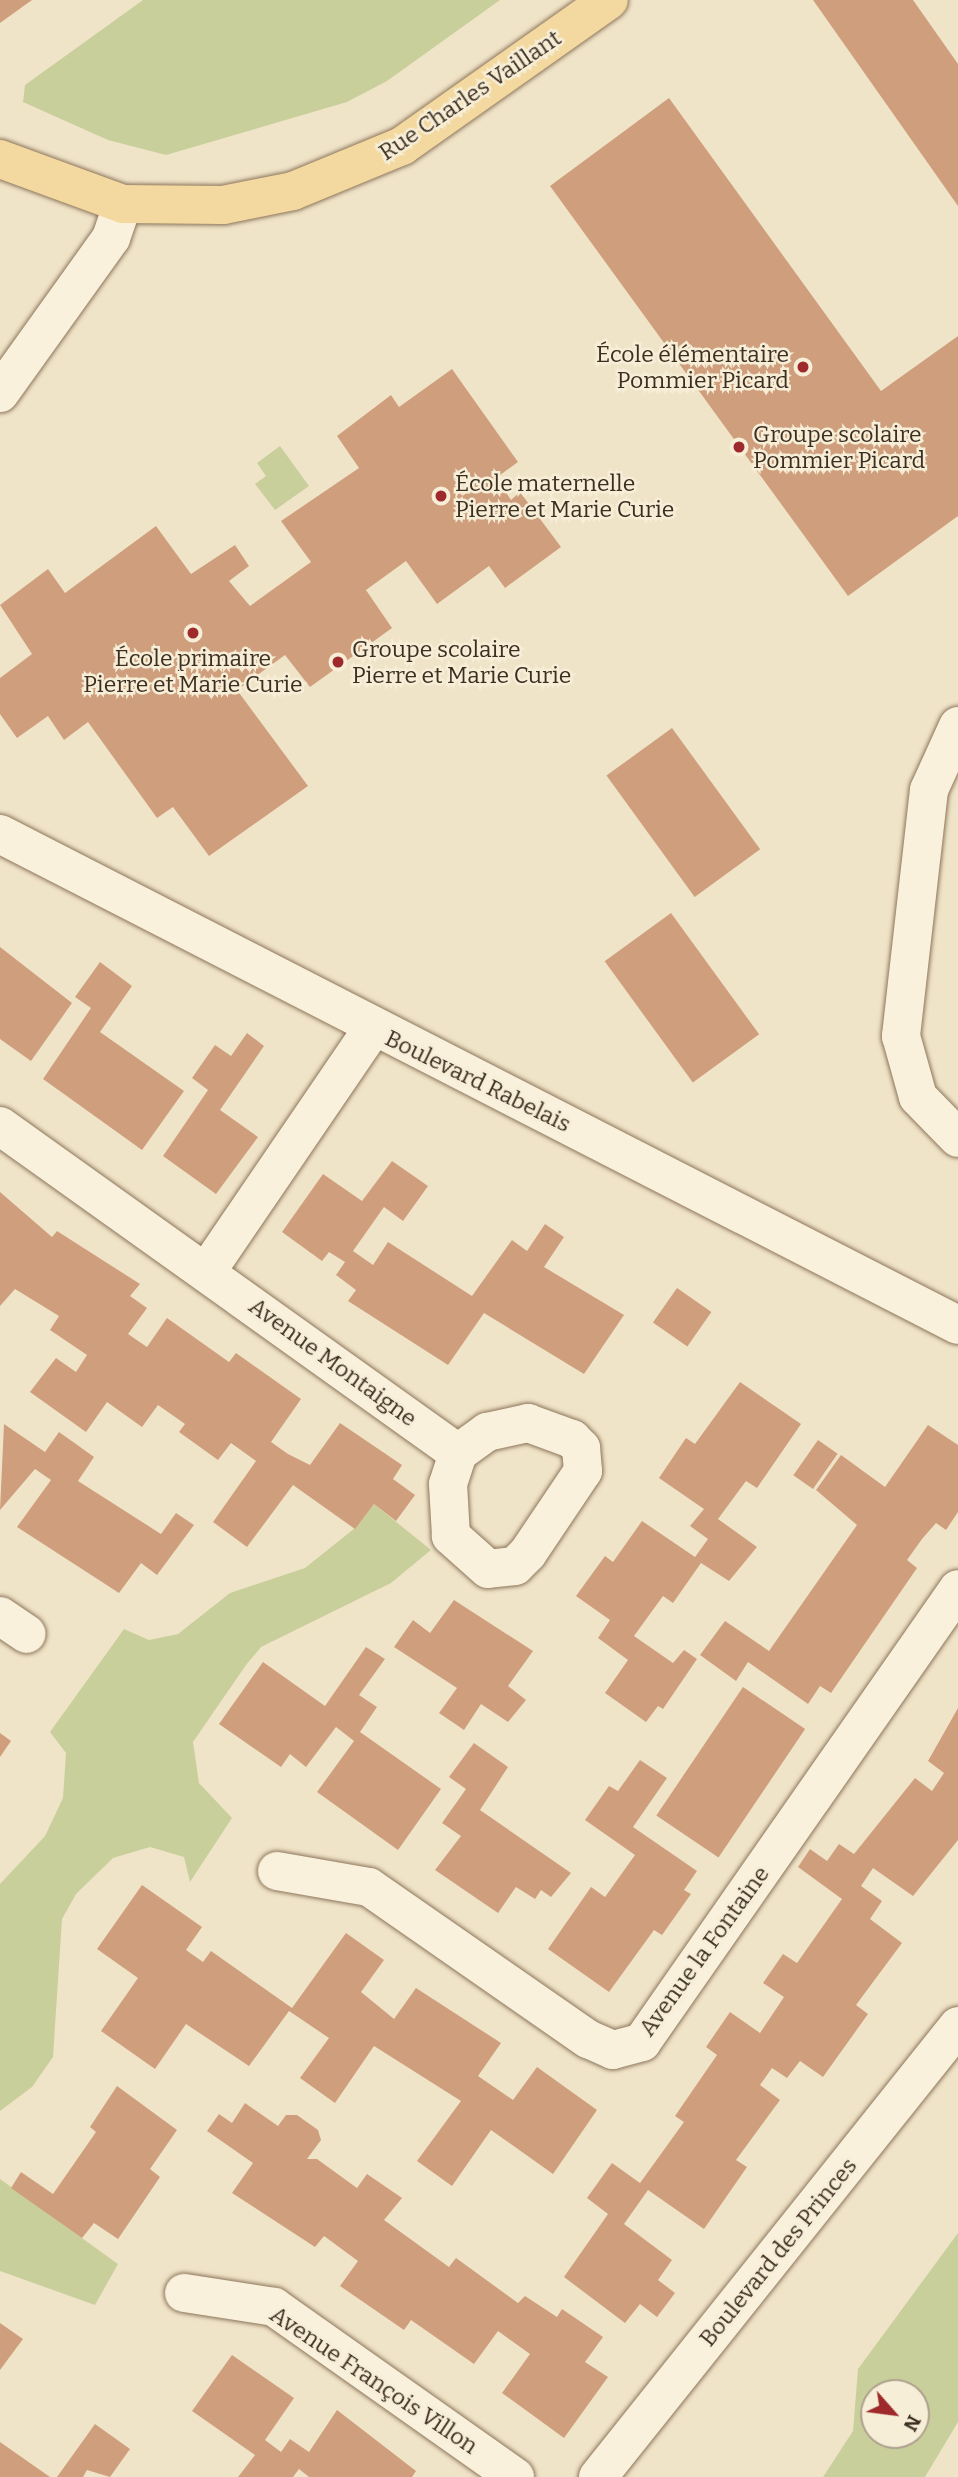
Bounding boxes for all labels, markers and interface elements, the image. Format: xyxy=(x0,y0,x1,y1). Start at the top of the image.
street label: Rue Charles Vaillant xyxy=(374,24,566,166)
place label: École élémentaire Pommier Picard xyxy=(596,340,789,394)
marker: École élémentaire Pommier Picard xyxy=(795,359,811,375)
place label: Groupe scolaire Pommier Picard xyxy=(753,420,925,474)
marker: Groupe scolaire Pommier Picard xyxy=(731,439,747,455)
place label: École maternelle Pierre et Marie Curie xyxy=(455,469,674,523)
marker: École maternelle Pierre et Marie Curie xyxy=(433,488,449,504)
marker: École primaire Pierre et Marie Curie xyxy=(185,625,201,641)
place label: Groupe scolaire Pierre et Marie Curie xyxy=(352,635,571,689)
place label: École primaire Pierre et Marie Curie xyxy=(83,644,303,698)
marker: Groupe scolaire Pierre et Marie Curie xyxy=(330,654,346,670)
street label: Boulevard Rabelais xyxy=(381,1024,575,1138)
street label: Avenue Montaigne xyxy=(244,1292,422,1432)
street label: Avenue la Fontaine xyxy=(633,1861,775,2041)
street label: Boulevard des Princes xyxy=(694,2152,862,2352)
street label: Avenue François Villon xyxy=(265,2300,483,2460)
north arrow xyxy=(860,2379,930,2449)
text: N xyxy=(899,2411,926,2435)

